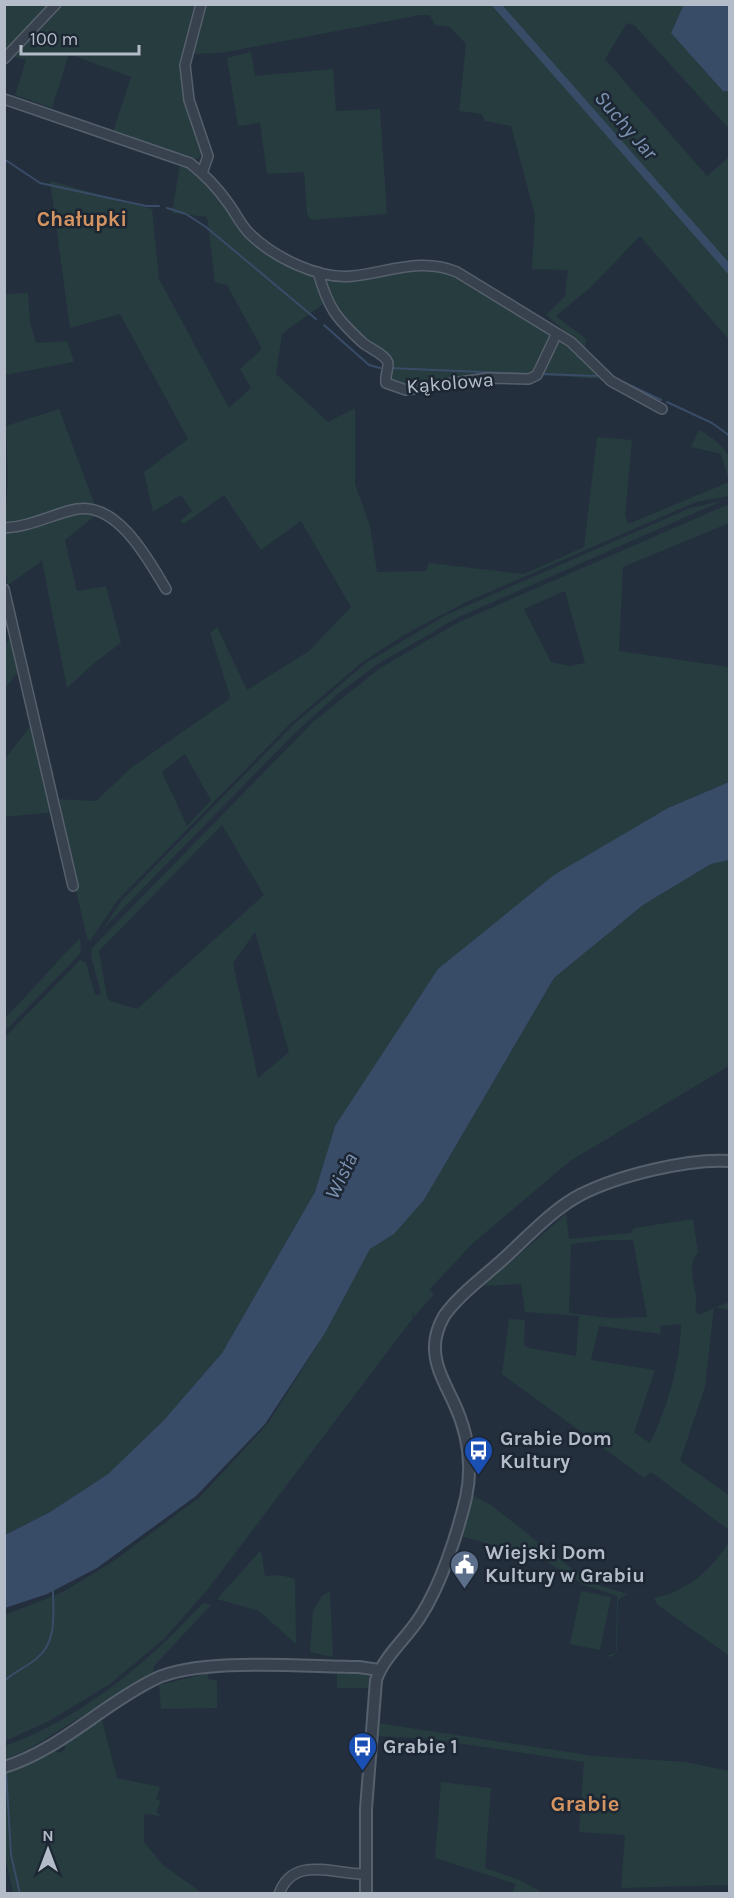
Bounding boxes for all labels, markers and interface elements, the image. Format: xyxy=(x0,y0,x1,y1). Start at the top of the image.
scale bar xyxy=(21,18,140,56)
text: 100 m xyxy=(30,28,78,50)
water label: Suchy Jar xyxy=(590,86,663,165)
district label: Chałupki xyxy=(37,207,127,231)
street label: Kąkolowa xyxy=(405,368,495,398)
water label: Wisła xyxy=(320,1149,362,1203)
place label: Grabie Dom Kultury xyxy=(500,1427,612,1473)
bus stop icon: Grabie Dom Kultury xyxy=(463,1434,495,1476)
place label: Wiejski Dom Kultury w Grabiu xyxy=(485,1541,645,1587)
public building icon: Wiejski Dom Kultury w Grabiu xyxy=(448,1548,480,1590)
bus stop icon: Grabie 1 xyxy=(346,1730,378,1772)
place label: Grabie 1 xyxy=(383,1735,458,1758)
district label: Grabie xyxy=(551,1791,619,1817)
north arrow xyxy=(18,1820,78,1880)
text: N xyxy=(42,1826,54,1845)

